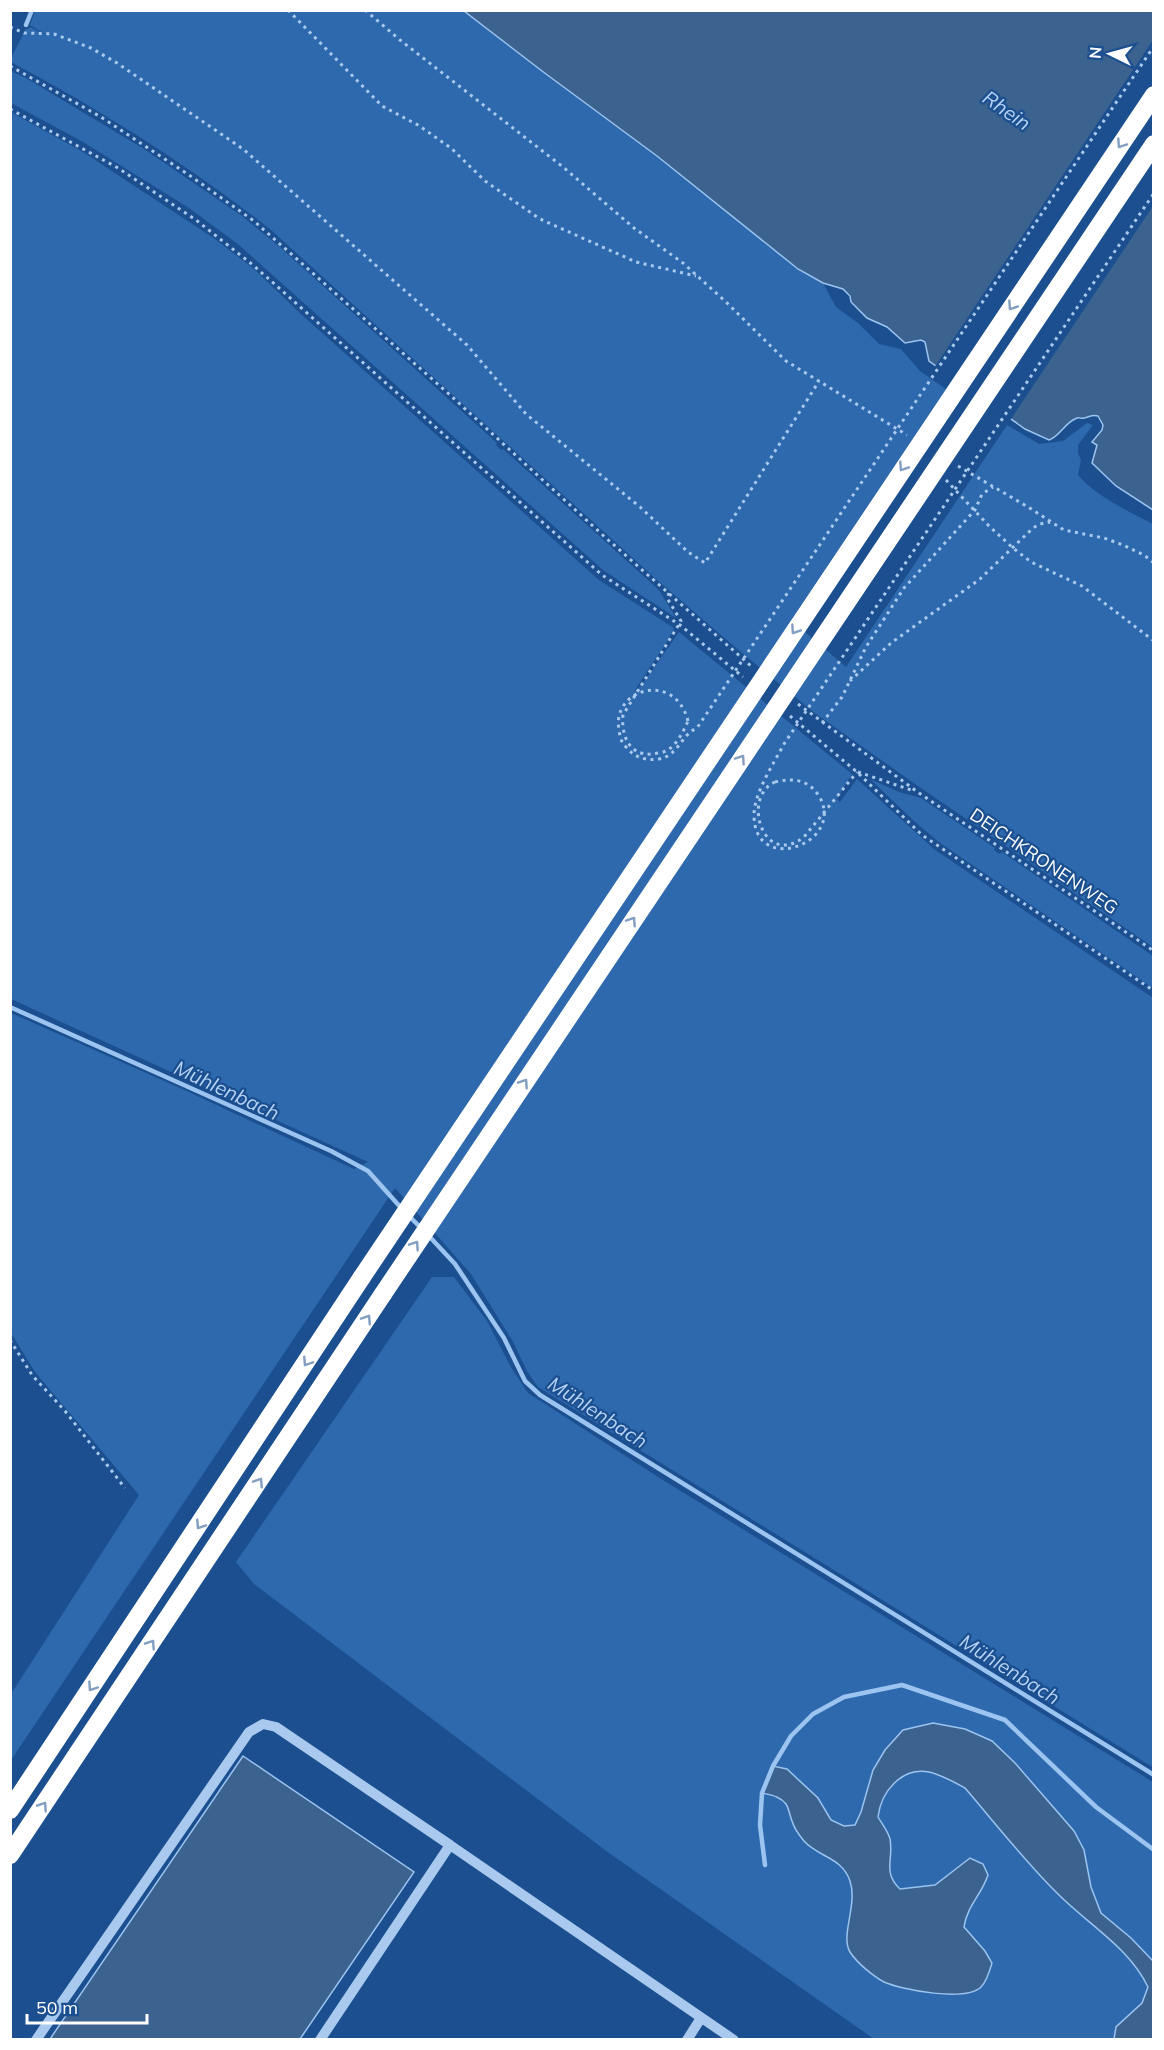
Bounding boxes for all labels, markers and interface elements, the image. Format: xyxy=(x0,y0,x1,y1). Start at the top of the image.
north arrow xyxy=(1080,24,1140,84)
text: N xyxy=(1085,46,1106,60)
water label: Rhein xyxy=(978,85,1036,135)
one-way arrow xyxy=(1117,137,1128,148)
one-way arrow xyxy=(1008,299,1019,310)
one-way arrow xyxy=(900,461,911,472)
one-way arrow xyxy=(791,623,802,634)
one-way arrow xyxy=(734,755,745,766)
street label: DEICHKRONENWEG xyxy=(966,803,1122,919)
one-way arrow xyxy=(625,917,636,928)
water label: Mühlenbach xyxy=(170,1055,284,1125)
one-way arrow xyxy=(517,1079,528,1090)
one-way arrow xyxy=(408,1241,419,1252)
one-way arrow xyxy=(359,1315,371,1325)
one-way arrow xyxy=(303,1355,314,1366)
water label: Mühlenbach xyxy=(544,1371,652,1453)
one-way arrow xyxy=(252,1477,263,1488)
one-way arrow xyxy=(196,1518,207,1529)
water label: Mühlenbach xyxy=(955,1628,1065,1710)
one-way arrow xyxy=(144,1640,155,1651)
one-way arrow xyxy=(88,1680,99,1691)
one-way arrow xyxy=(36,1802,47,1813)
scale bar xyxy=(27,1987,147,2025)
text: 50 m xyxy=(36,1996,78,2019)

